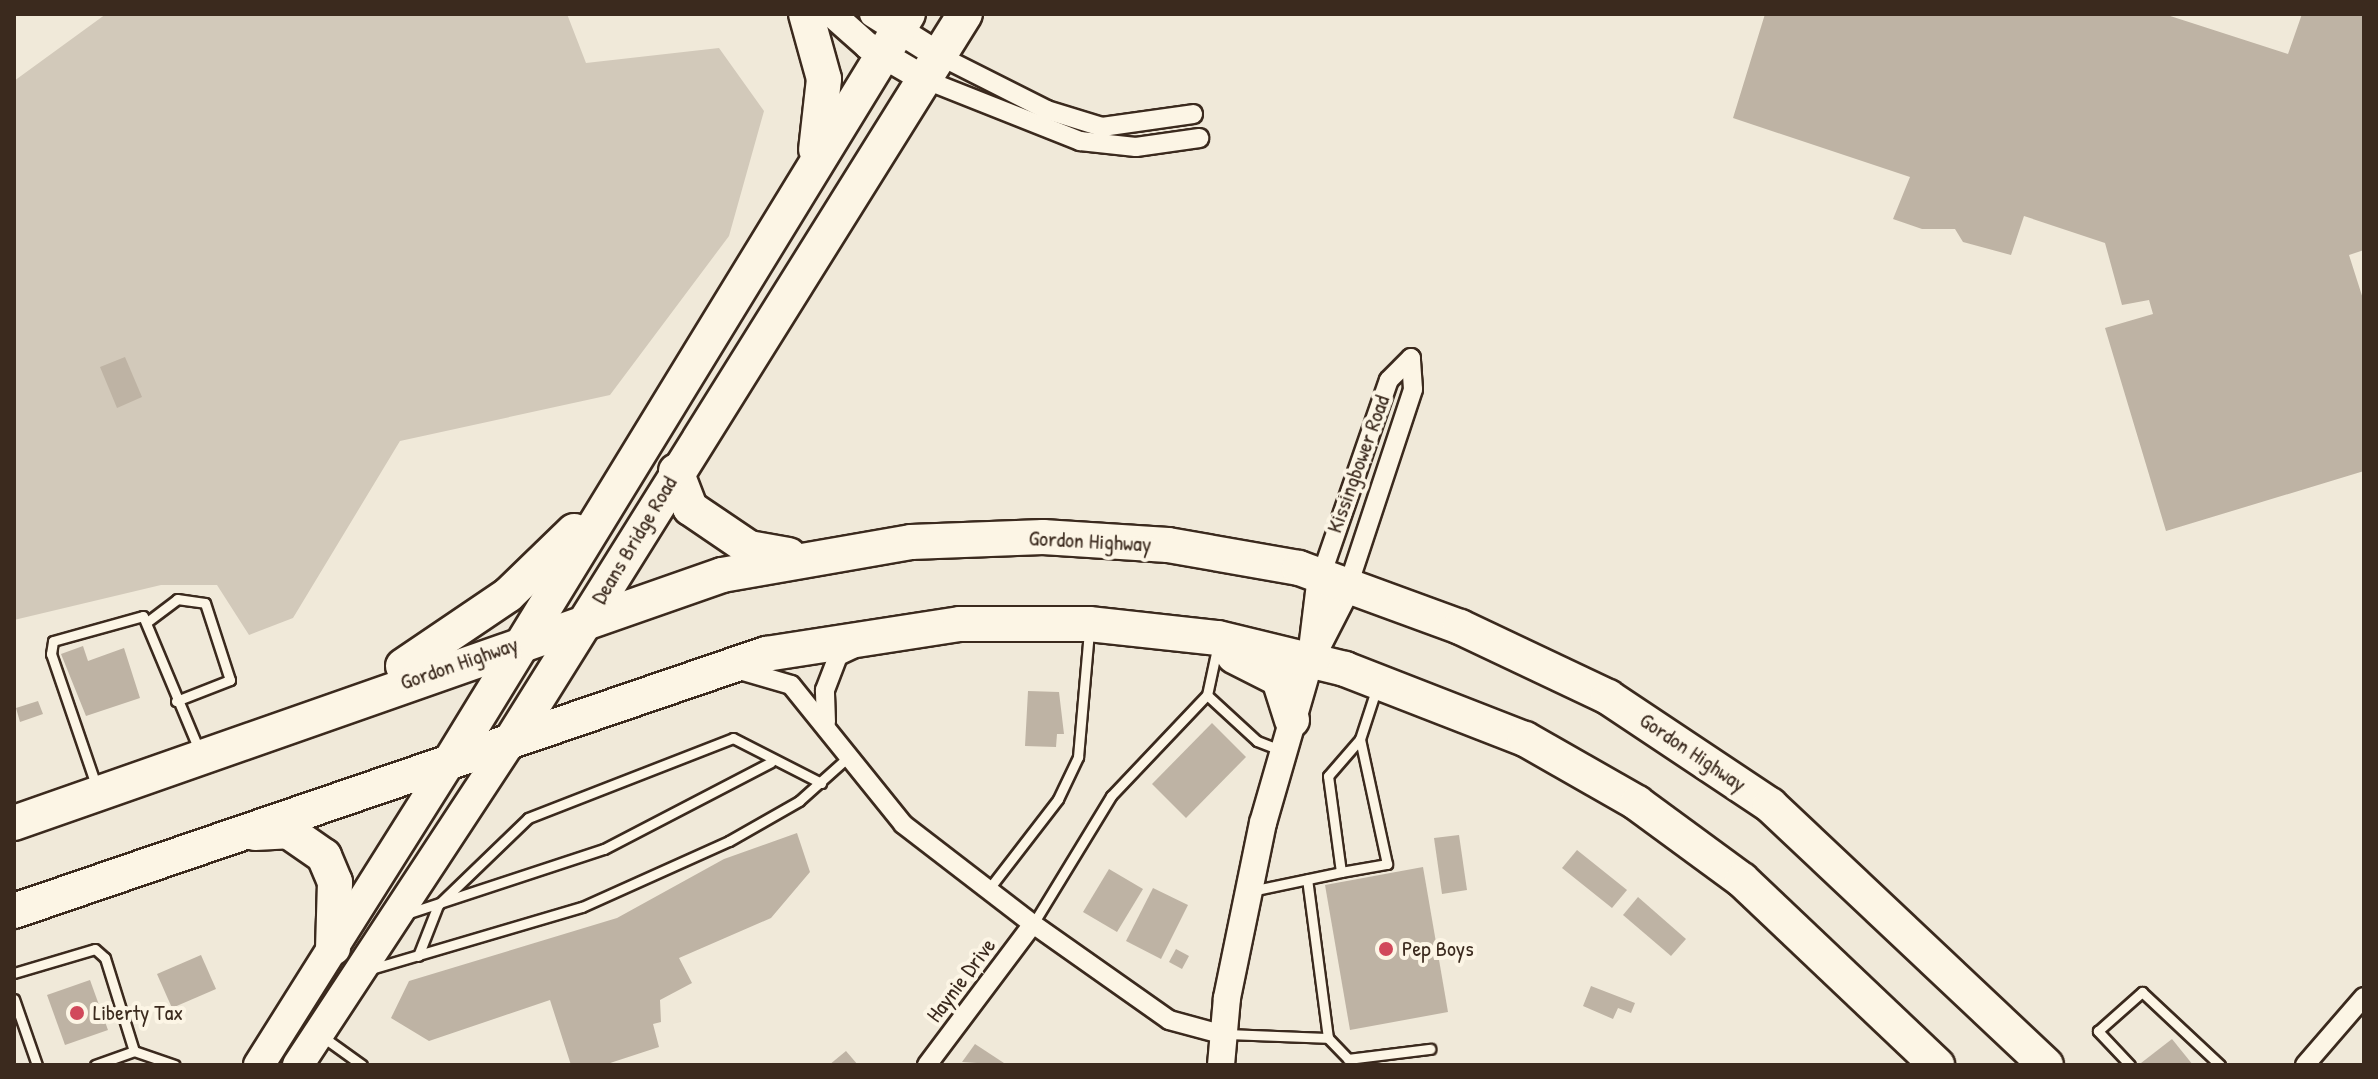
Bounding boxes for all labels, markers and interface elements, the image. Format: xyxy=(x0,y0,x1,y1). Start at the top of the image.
street label: Kissingbower Road xyxy=(1321,392,1395,536)
street label: Deans Bridge Road xyxy=(586,471,682,609)
street label: Gordon Highway xyxy=(1028,525,1152,557)
street label: Gordon Highway xyxy=(397,631,521,695)
street label: Gordon Highway xyxy=(1635,707,1751,797)
street label: Haynie Drive xyxy=(921,933,1001,1027)
place label: Pep Boys xyxy=(1402,936,1474,962)
marker: Pep Boys xyxy=(1377,940,1395,958)
place label: Liberty Tax xyxy=(93,1000,183,1026)
marker: Liberty Tax xyxy=(68,1004,86,1022)

